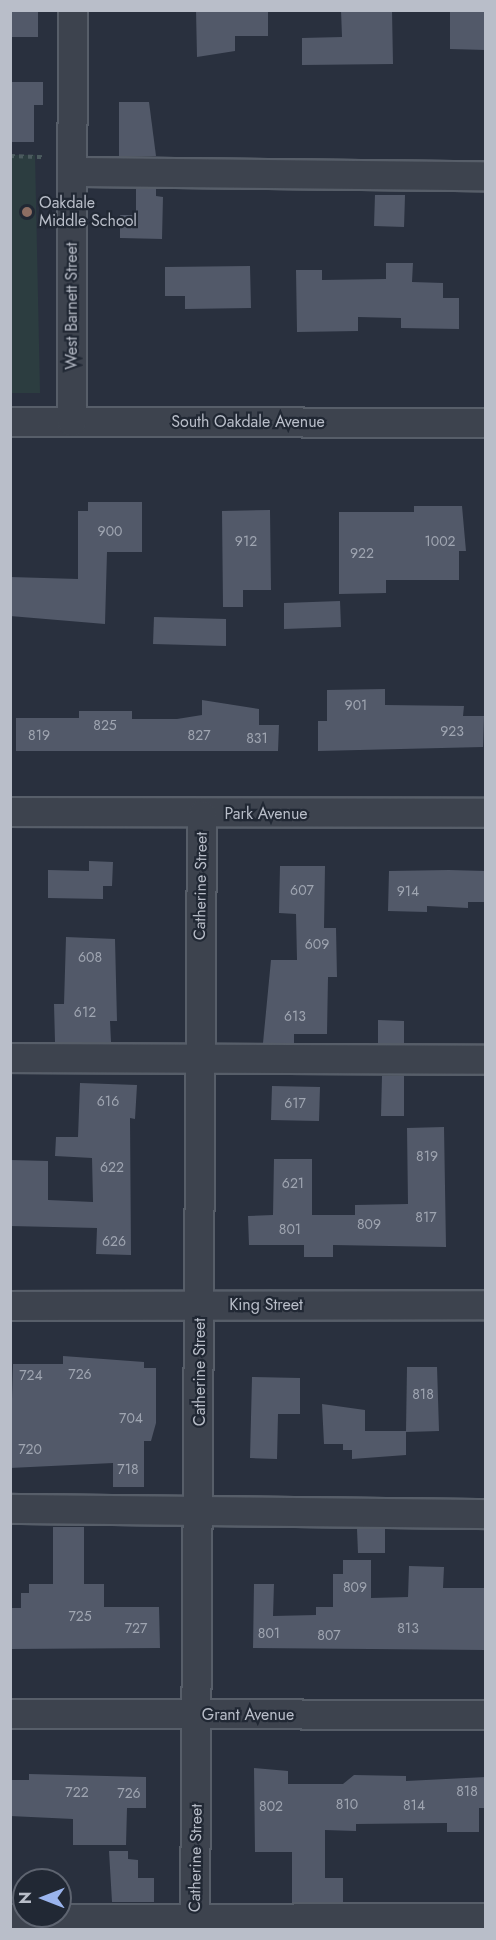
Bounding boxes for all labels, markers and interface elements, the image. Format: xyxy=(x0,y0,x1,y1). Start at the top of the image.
place label: Oakdale Middle School xyxy=(39,193,137,231)
marker: Oakdale Middle School xyxy=(20,205,34,219)
street label: West Barnett Street xyxy=(62,242,82,370)
street label: South Oakdale Avenue xyxy=(171,412,325,432)
house number: 900 xyxy=(98,523,122,539)
house number: 912 xyxy=(235,533,257,549)
house number: 1002 xyxy=(424,533,456,549)
house number: 922 xyxy=(350,545,374,561)
house number: 901 xyxy=(345,697,367,713)
house number: 825 xyxy=(93,717,117,733)
house number: 923 xyxy=(440,723,464,739)
house number: 819 xyxy=(28,727,50,743)
house number: 827 xyxy=(188,727,210,743)
house number: 831 xyxy=(246,730,268,746)
street label: Park Avenue xyxy=(224,804,308,824)
street label: Catherine Street xyxy=(190,832,212,940)
house number: 607 xyxy=(290,882,314,898)
house number: 914 xyxy=(397,883,419,899)
house number: 609 xyxy=(305,936,329,952)
house number: 608 xyxy=(78,949,102,965)
house number: 612 xyxy=(74,1004,96,1020)
house number: 613 xyxy=(284,1008,306,1024)
house number: 616 xyxy=(97,1093,119,1109)
house number: 617 xyxy=(284,1095,306,1111)
house number: 819 xyxy=(416,1148,438,1164)
house number: 622 xyxy=(100,1159,124,1175)
house number: 621 xyxy=(282,1175,304,1191)
house number: 817 xyxy=(415,1209,437,1225)
house number: 809 xyxy=(357,1216,381,1232)
house number: 801 xyxy=(279,1221,301,1237)
house number: 626 xyxy=(102,1233,126,1249)
street label: King Street xyxy=(229,1295,303,1315)
street label: Catherine Street xyxy=(190,1318,210,1426)
house number: 726 xyxy=(68,1366,92,1382)
house number: 724 xyxy=(19,1367,43,1383)
house number: 818 xyxy=(412,1386,434,1402)
house number: 704 xyxy=(119,1410,143,1426)
house number: 720 xyxy=(18,1441,42,1457)
house number: 718 xyxy=(117,1461,139,1477)
house number: 809 xyxy=(343,1579,367,1595)
house number: 725 xyxy=(68,1608,92,1624)
house number: 727 xyxy=(125,1620,147,1636)
house number: 813 xyxy=(397,1620,419,1636)
house number: 801 xyxy=(258,1625,280,1641)
house number: 807 xyxy=(317,1627,341,1643)
street label: Grant Avenue xyxy=(202,1705,294,1725)
house number: 818 xyxy=(456,1783,478,1799)
house number: 722 xyxy=(65,1784,89,1800)
house number: 726 xyxy=(117,1785,141,1801)
house number: 810 xyxy=(336,1796,358,1812)
house number: 814 xyxy=(403,1797,425,1813)
house number: 802 xyxy=(259,1798,283,1814)
street label: Catherine Street xyxy=(185,1804,207,1912)
north arrow xyxy=(12,1868,72,1928)
text: N xyxy=(14,1892,37,1904)

